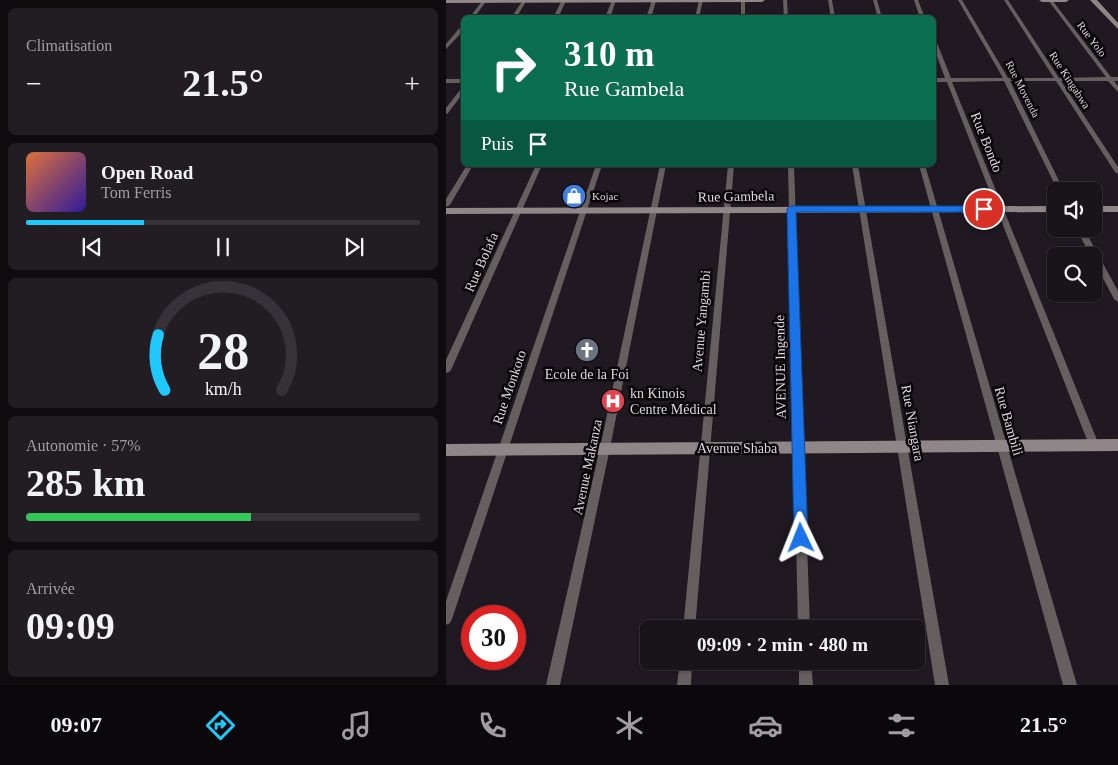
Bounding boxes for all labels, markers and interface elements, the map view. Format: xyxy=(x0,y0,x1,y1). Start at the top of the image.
street label: Rue Yolo xyxy=(1075,19,1109,59)
icon: right xyxy=(481,35,546,100)
text: 310 m xyxy=(564,35,654,74)
text: Climatisation xyxy=(26,37,112,54)
street label: Rue Kingabwa xyxy=(1047,49,1093,111)
street label: Rue Movenda xyxy=(1004,59,1042,119)
text: 21.5° xyxy=(182,62,264,104)
text: − xyxy=(26,68,42,99)
text: + xyxy=(404,68,420,99)
text: Rue Gambela xyxy=(564,76,684,101)
street label: Rue Bondo xyxy=(968,110,1005,174)
icon: arrive xyxy=(524,130,552,158)
text: Puis xyxy=(481,133,514,154)
text: Open Road xyxy=(101,162,193,183)
map controls xyxy=(1047,182,1102,302)
button: sound xyxy=(1047,182,1102,237)
shop icon: Kojac xyxy=(561,183,587,209)
text: Tom Ferris xyxy=(101,184,171,201)
street label: Rue Gambela xyxy=(698,188,775,205)
pin xyxy=(963,188,1005,230)
place label: Kojac xyxy=(592,190,618,202)
icon: arrive xyxy=(970,195,998,223)
street label: Rue Bolafa xyxy=(462,229,502,294)
icon: previous xyxy=(78,233,106,261)
icon: pause xyxy=(209,233,237,261)
icon: next xyxy=(340,233,368,261)
button: search xyxy=(1047,247,1102,302)
street label: Avenue Yangambi xyxy=(690,269,713,373)
street label: AVENUE Ingende xyxy=(772,315,789,419)
text: 28 xyxy=(197,323,249,380)
church icon: Ecole de la Foi xyxy=(574,337,600,363)
street label: Rue Monkoto xyxy=(490,348,529,426)
place label: Ecole de la Foi xyxy=(545,367,629,382)
text: km/h xyxy=(205,379,241,399)
street label: Rue Niangara xyxy=(898,384,927,463)
street label: Rue Bambili xyxy=(992,385,1026,458)
place label: kn Kinois Centre Médical xyxy=(630,386,717,417)
hospital icon: kn Kinois Centre Médical xyxy=(600,388,626,414)
street label: Avenue Makanza xyxy=(570,417,605,516)
text: Autonomie · 57% xyxy=(26,437,141,454)
street label: Avenue Shaba xyxy=(697,441,778,456)
text: 285 km xyxy=(26,462,145,504)
position arrow xyxy=(774,511,826,563)
text: Arrivée xyxy=(26,580,75,597)
text: 09:09 xyxy=(26,605,115,647)
speed limit sign: 30 xyxy=(461,605,526,670)
text: 09:09 · 2 min · 480 m xyxy=(697,634,868,655)
icon: directions xyxy=(203,708,238,743)
icon: music xyxy=(339,708,374,743)
icon: phone xyxy=(475,708,510,743)
icon: climate xyxy=(612,708,647,743)
icon: car xyxy=(748,708,783,743)
icon: filters xyxy=(884,708,919,743)
text: 09:07 xyxy=(51,712,102,737)
text: 21.5° xyxy=(1020,712,1067,737)

